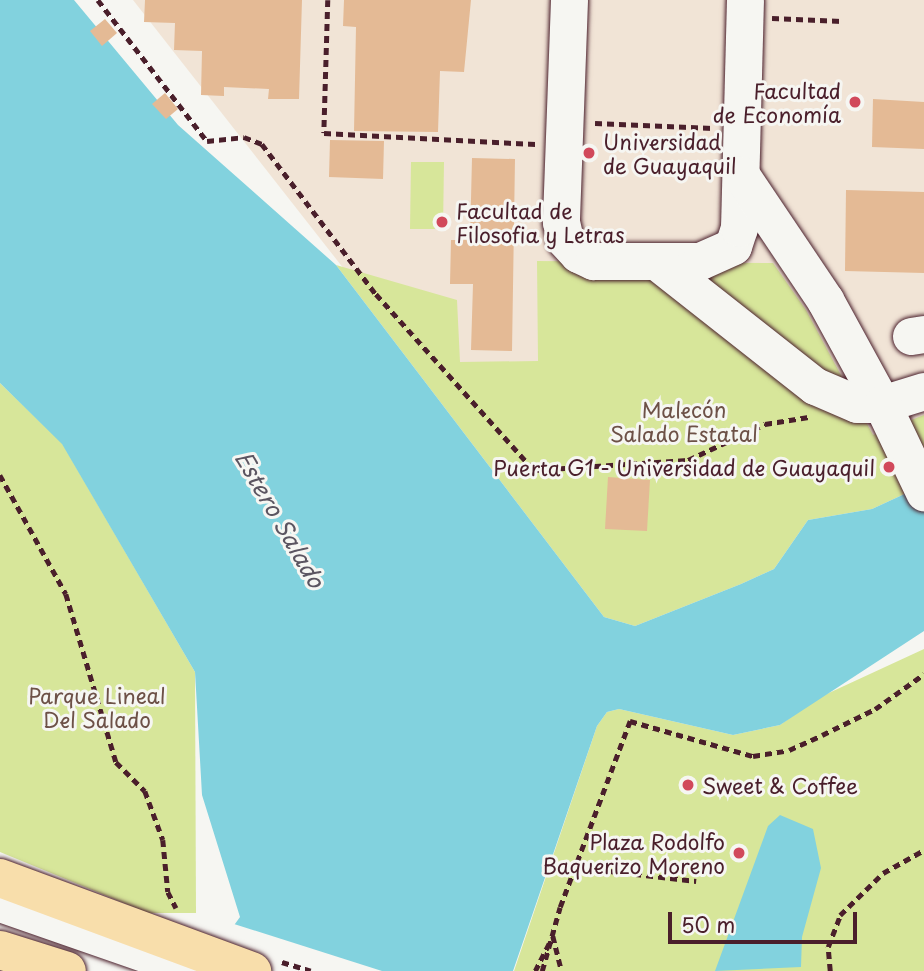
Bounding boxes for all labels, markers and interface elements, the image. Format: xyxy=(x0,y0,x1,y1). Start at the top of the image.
place label: Facultad de Economía xyxy=(713,77,841,127)
marker: Facultad de Economía xyxy=(847,94,863,110)
place label: Universidad de Guayaquil xyxy=(603,128,735,178)
marker: Universidad de Guayaquil xyxy=(581,145,597,161)
place label: Facultad de Filosofia y Letras xyxy=(456,197,627,247)
marker: Facultad de Filosofia y Letras xyxy=(434,214,450,230)
park label: Malecón Salado Estatal xyxy=(610,396,758,446)
water label: Estero Salado xyxy=(230,446,330,592)
place label: Puerta G1 - Universidad de Guayaquil xyxy=(491,454,875,480)
marker: Puerta G1 - Universidad de Guayaquil xyxy=(881,459,897,475)
park label: Parque Lineal Del Salado xyxy=(28,682,166,732)
place label: Sweet & Coffee xyxy=(702,772,860,798)
marker: Sweet & Coffee xyxy=(680,777,696,793)
place label: Plaza Rodolfo Baquerizo Moreno xyxy=(542,828,725,878)
marker: Plaza Rodolfo Baquerizo Moreno xyxy=(731,845,747,861)
scale bar xyxy=(672,898,861,942)
text: 50 m xyxy=(681,908,735,940)

